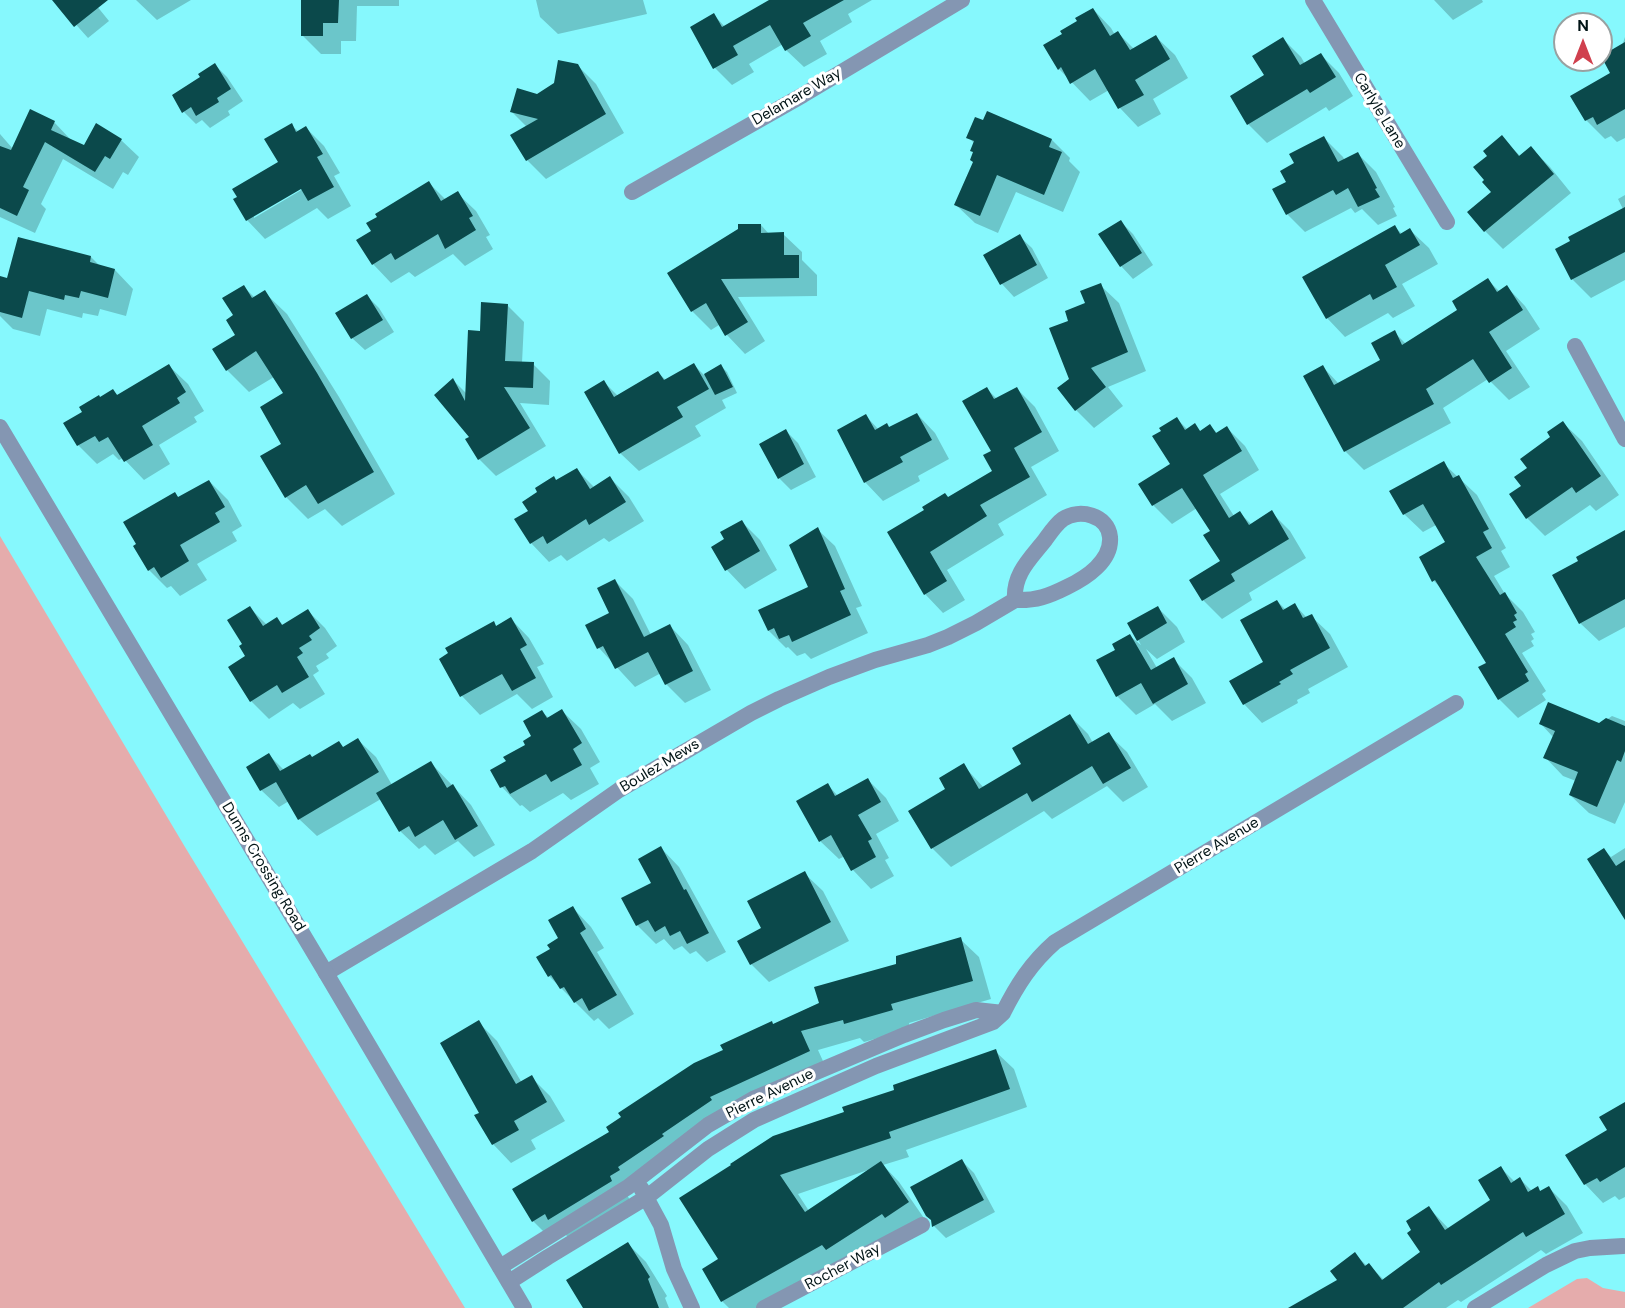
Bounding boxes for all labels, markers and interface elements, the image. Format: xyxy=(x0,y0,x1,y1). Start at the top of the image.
north arrow xyxy=(1553,12,1613,72)
text: N xyxy=(1577,15,1589,36)
street label: Delamare Way xyxy=(749,64,845,130)
street label: Carlyle Lane xyxy=(1349,70,1409,152)
street label: Boulez Mews xyxy=(617,735,703,797)
street label: Dunns Crossing Road xyxy=(217,799,309,935)
street label: Pierre Avenue xyxy=(1172,814,1262,878)
street label: Pierre Avenue xyxy=(723,1065,817,1123)
street label: Rocher Way xyxy=(802,1240,884,1294)

